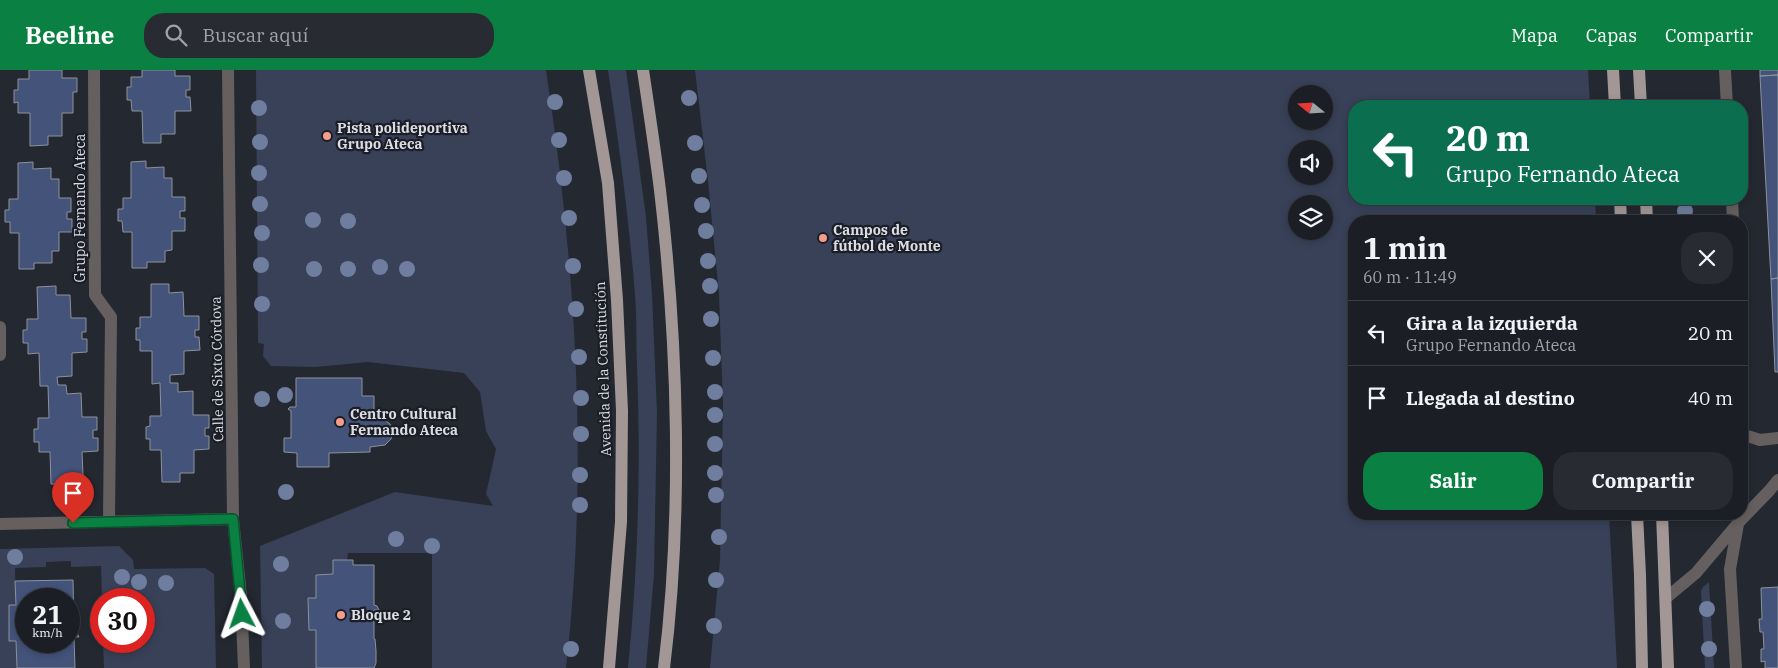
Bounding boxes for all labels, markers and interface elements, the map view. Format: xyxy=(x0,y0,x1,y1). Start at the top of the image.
search box xyxy=(144,13,494,58)
text: Beeline xyxy=(25,19,114,51)
icon: search xyxy=(162,21,190,49)
text: Buscar aquí xyxy=(202,23,308,47)
text: Mapa xyxy=(1511,24,1558,47)
text: Capas xyxy=(1586,24,1637,47)
text: Compartir xyxy=(1665,24,1753,47)
north arrow xyxy=(1288,85,1332,130)
map controls xyxy=(1288,85,1333,240)
text: 20 m xyxy=(1446,115,1530,161)
place label: Pista polideportiva Grupo Ateca xyxy=(337,119,468,153)
icon: left xyxy=(1363,120,1428,185)
marker: Pista polideportiva Grupo Ateca xyxy=(321,130,333,142)
street label: Grupo Fernando Ateca xyxy=(71,133,89,282)
button: sound xyxy=(1288,140,1333,185)
text: Grupo Fernando Ateca xyxy=(1446,159,1680,188)
button: layers xyxy=(1288,195,1333,240)
place label: Campos de fútbol de Monte xyxy=(833,221,941,255)
text: 1 min xyxy=(1363,228,1447,267)
marker: Campos de fútbol de Monte xyxy=(817,232,829,244)
button: close xyxy=(1681,232,1733,284)
text: 60 m · 11:49 xyxy=(1363,267,1457,287)
street label: Avenida de la Constitución xyxy=(591,281,615,457)
street label: Calle de Sixto Córdova xyxy=(207,296,227,442)
text: Gira a la izquierda xyxy=(1406,311,1578,335)
icon: left xyxy=(1363,319,1391,347)
text: 20 m xyxy=(1688,321,1733,345)
text: Grupo Fernando Ateca xyxy=(1406,335,1576,355)
icon: arrive xyxy=(1363,384,1391,412)
text: Llegada al destino xyxy=(1406,386,1575,410)
text: 40 m xyxy=(1688,386,1733,410)
place label: Centro Cultural Fernando Ateca xyxy=(350,405,458,439)
marker: Centro Cultural Fernando Ateca xyxy=(334,416,346,428)
button: Salir xyxy=(1363,452,1543,510)
button: Compartir xyxy=(1553,452,1733,510)
pin xyxy=(52,472,94,523)
icon: arrive xyxy=(59,479,87,507)
position arrow xyxy=(215,587,267,639)
speed limit sign: 30 xyxy=(90,588,155,653)
text: 21 xyxy=(32,598,63,631)
place label: Bloque 2 xyxy=(351,606,411,624)
marker: Bloque 2 xyxy=(335,609,347,621)
text: km/h xyxy=(32,625,63,640)

